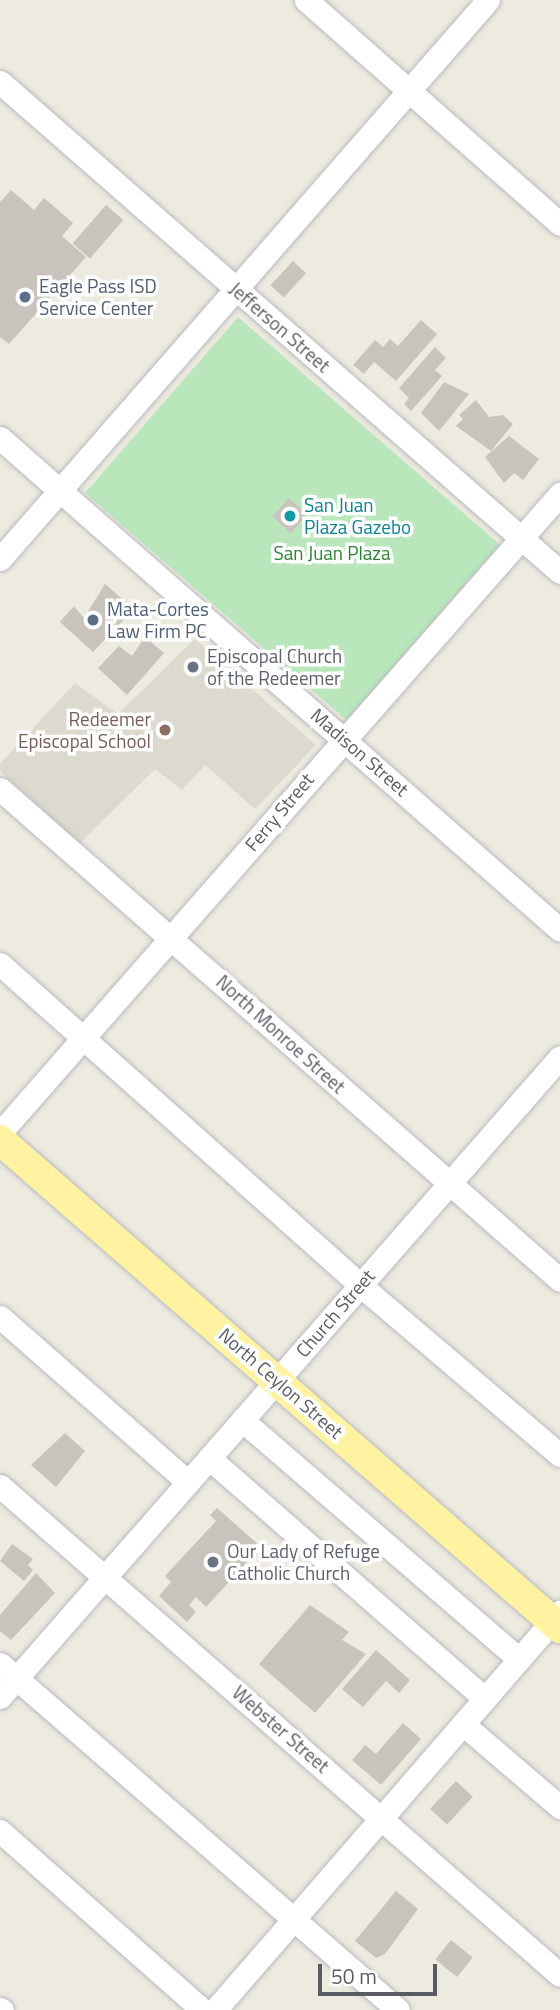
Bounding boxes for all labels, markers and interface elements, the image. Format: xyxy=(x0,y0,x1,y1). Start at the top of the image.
place label: Eagle Pass ISD Service Center xyxy=(39,275,157,319)
street label: Jefferson Street xyxy=(225,277,335,377)
marker: Eagle Pass ISD Service Center xyxy=(17,289,33,305)
place label: San Juan Plaza Gazebo xyxy=(304,494,411,538)
marker: San Juan Plaza Gazebo xyxy=(282,508,298,524)
park label: San Juan Plaza xyxy=(273,542,391,564)
place label: Mata-Cortes Law Firm PC xyxy=(107,598,209,642)
marker: Mata-Cortes Law Firm PC xyxy=(85,612,101,628)
place label: Episcopal Church of the Redeemer xyxy=(207,645,342,689)
marker: Episcopal Church of the Redeemer xyxy=(185,659,201,675)
street label: Madison Street xyxy=(307,703,413,801)
place label: Redeemer Episcopal School xyxy=(18,708,151,752)
marker: Redeemer Episcopal School xyxy=(157,722,173,738)
street label: Ferry Street xyxy=(240,768,318,856)
street label: North Monroe Street xyxy=(212,970,350,1098)
street label: Church Street xyxy=(291,1265,379,1361)
street label: North Ceylon Street xyxy=(214,1323,348,1443)
place label: Our Lady of Refuge Catholic Church xyxy=(227,1540,380,1584)
marker: Our Lady of Refuge Catholic Church xyxy=(205,1554,221,1570)
street label: Webster Street xyxy=(228,1681,334,1777)
scale bar xyxy=(322,1951,441,1995)
text: 50 m xyxy=(331,1960,377,1992)

